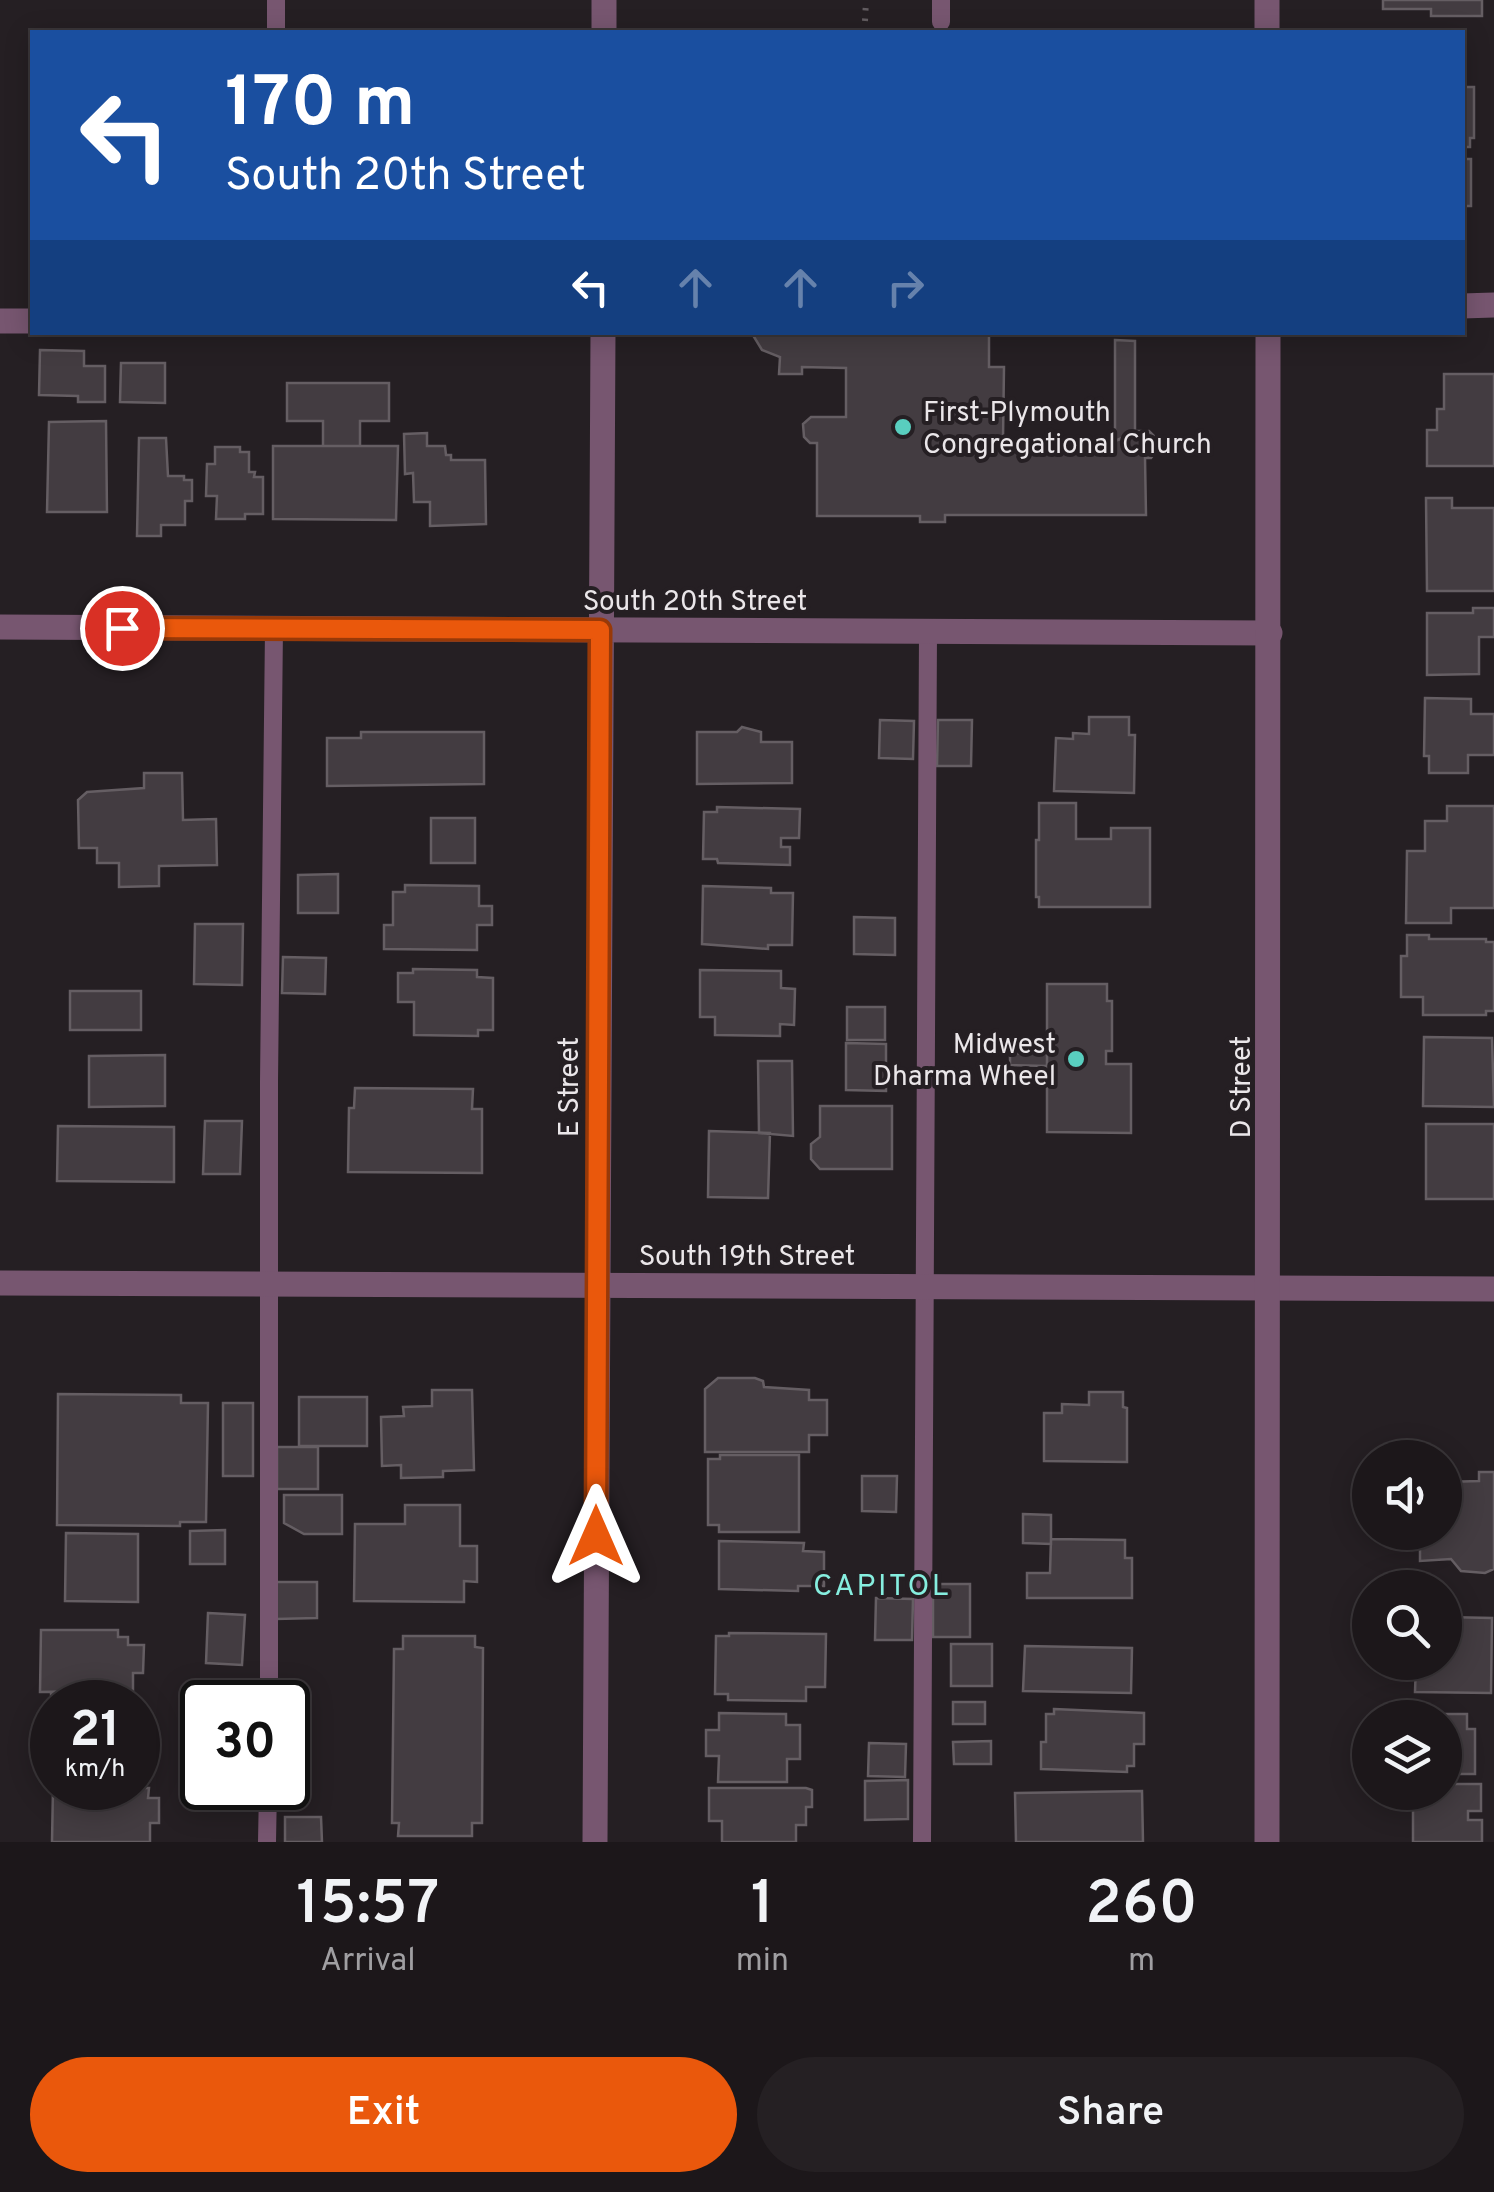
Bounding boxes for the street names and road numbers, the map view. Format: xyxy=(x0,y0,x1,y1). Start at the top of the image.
street label: South 20th Street xyxy=(583,585,807,621)
street label: D Street xyxy=(1225,1036,1261,1138)
street label: E Street xyxy=(553,1037,589,1137)
street label: South 19th Street xyxy=(639,1240,855,1276)

